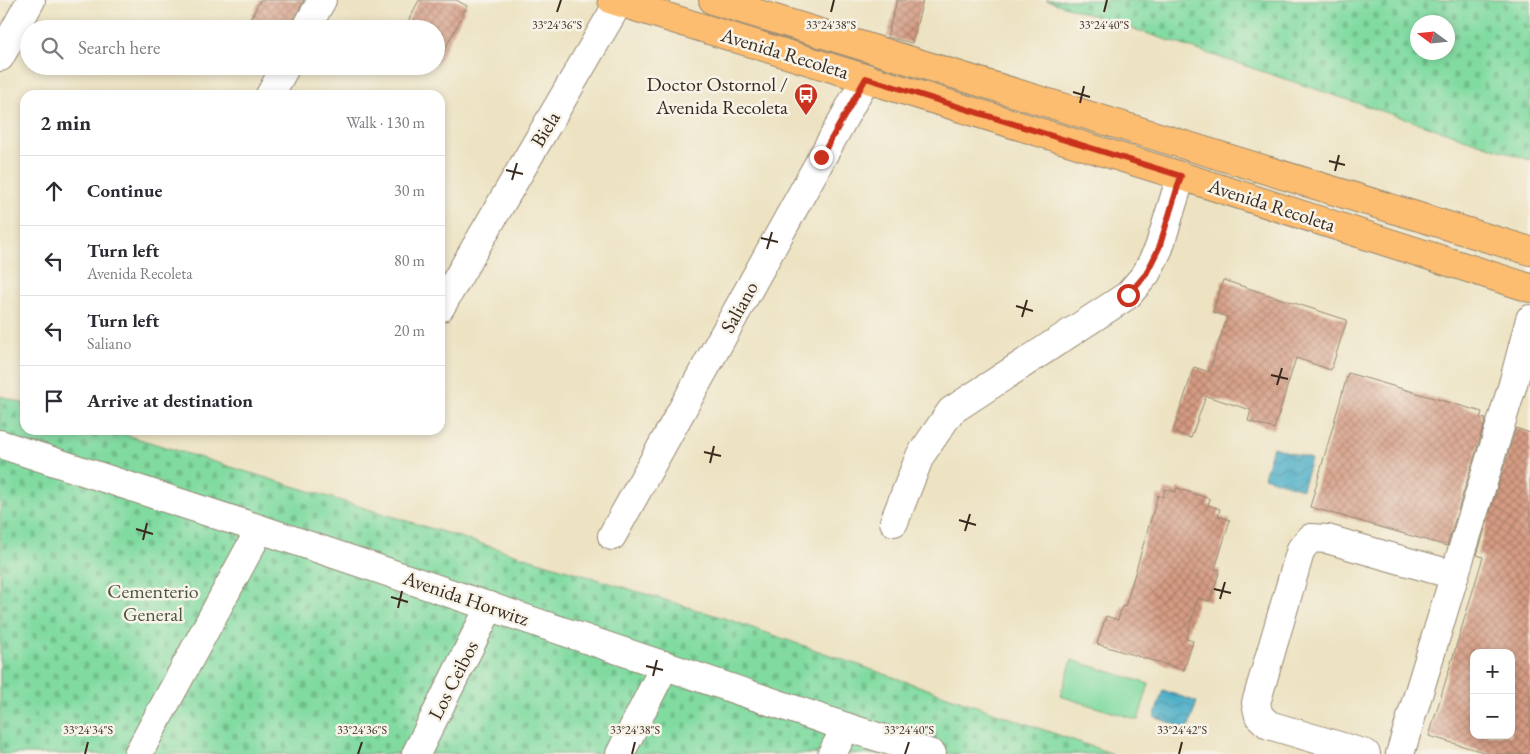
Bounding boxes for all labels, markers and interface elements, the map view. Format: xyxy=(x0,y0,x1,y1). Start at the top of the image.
north arrow xyxy=(1410,15,1455,60)
text: 33°24'36"S xyxy=(532,17,582,33)
text: 33°24'38"S xyxy=(806,17,856,33)
text: 33°24'40"S xyxy=(1079,17,1129,33)
search box xyxy=(20,20,445,75)
street label: Avenida Recoleta xyxy=(717,21,852,85)
icon: search xyxy=(38,34,66,62)
text: Search here xyxy=(78,35,160,60)
place label: Doctor Ostornol / Avenida Recoleta xyxy=(647,71,788,120)
bus stop icon: Doctor Ostornol / Avenida Recoleta xyxy=(793,82,819,116)
street label: Biela xyxy=(524,106,566,152)
text: 2 min xyxy=(40,109,91,136)
text: Walk · 130 m xyxy=(346,112,425,133)
route end xyxy=(810,146,833,169)
street label: Avenida Recoleta xyxy=(1204,172,1339,238)
icon: ahead xyxy=(40,177,68,205)
text: Continue xyxy=(87,178,162,203)
text: 30 m xyxy=(394,180,425,201)
text: Turn left xyxy=(87,238,159,263)
icon: left xyxy=(40,247,68,275)
text: 80 m xyxy=(394,250,425,271)
text: Avenida Recoleta xyxy=(87,263,193,284)
street label: Saliano xyxy=(714,276,764,338)
route start xyxy=(1117,284,1140,307)
text: Turn left xyxy=(87,308,159,333)
icon: left xyxy=(40,317,68,345)
text: 20 m xyxy=(394,320,425,341)
text: Saliano xyxy=(87,333,131,354)
icon: arrive xyxy=(40,387,68,415)
text: Arrive at destination xyxy=(87,388,253,413)
street label: Avenida Horwitz xyxy=(399,564,533,632)
park label: Cementerio General xyxy=(107,578,199,627)
street label: Los Ceibos xyxy=(422,636,484,724)
map controls xyxy=(1470,649,1515,739)
button: + xyxy=(1470,649,1515,694)
button: − xyxy=(1470,694,1515,739)
text: 33°24'34"S xyxy=(63,722,113,738)
text: 33°24'36"S xyxy=(337,722,387,738)
text: 33°24'38"S xyxy=(610,722,660,738)
text: 33°24'40"S xyxy=(884,722,934,738)
text: 33°24'42"S xyxy=(1157,722,1207,738)

